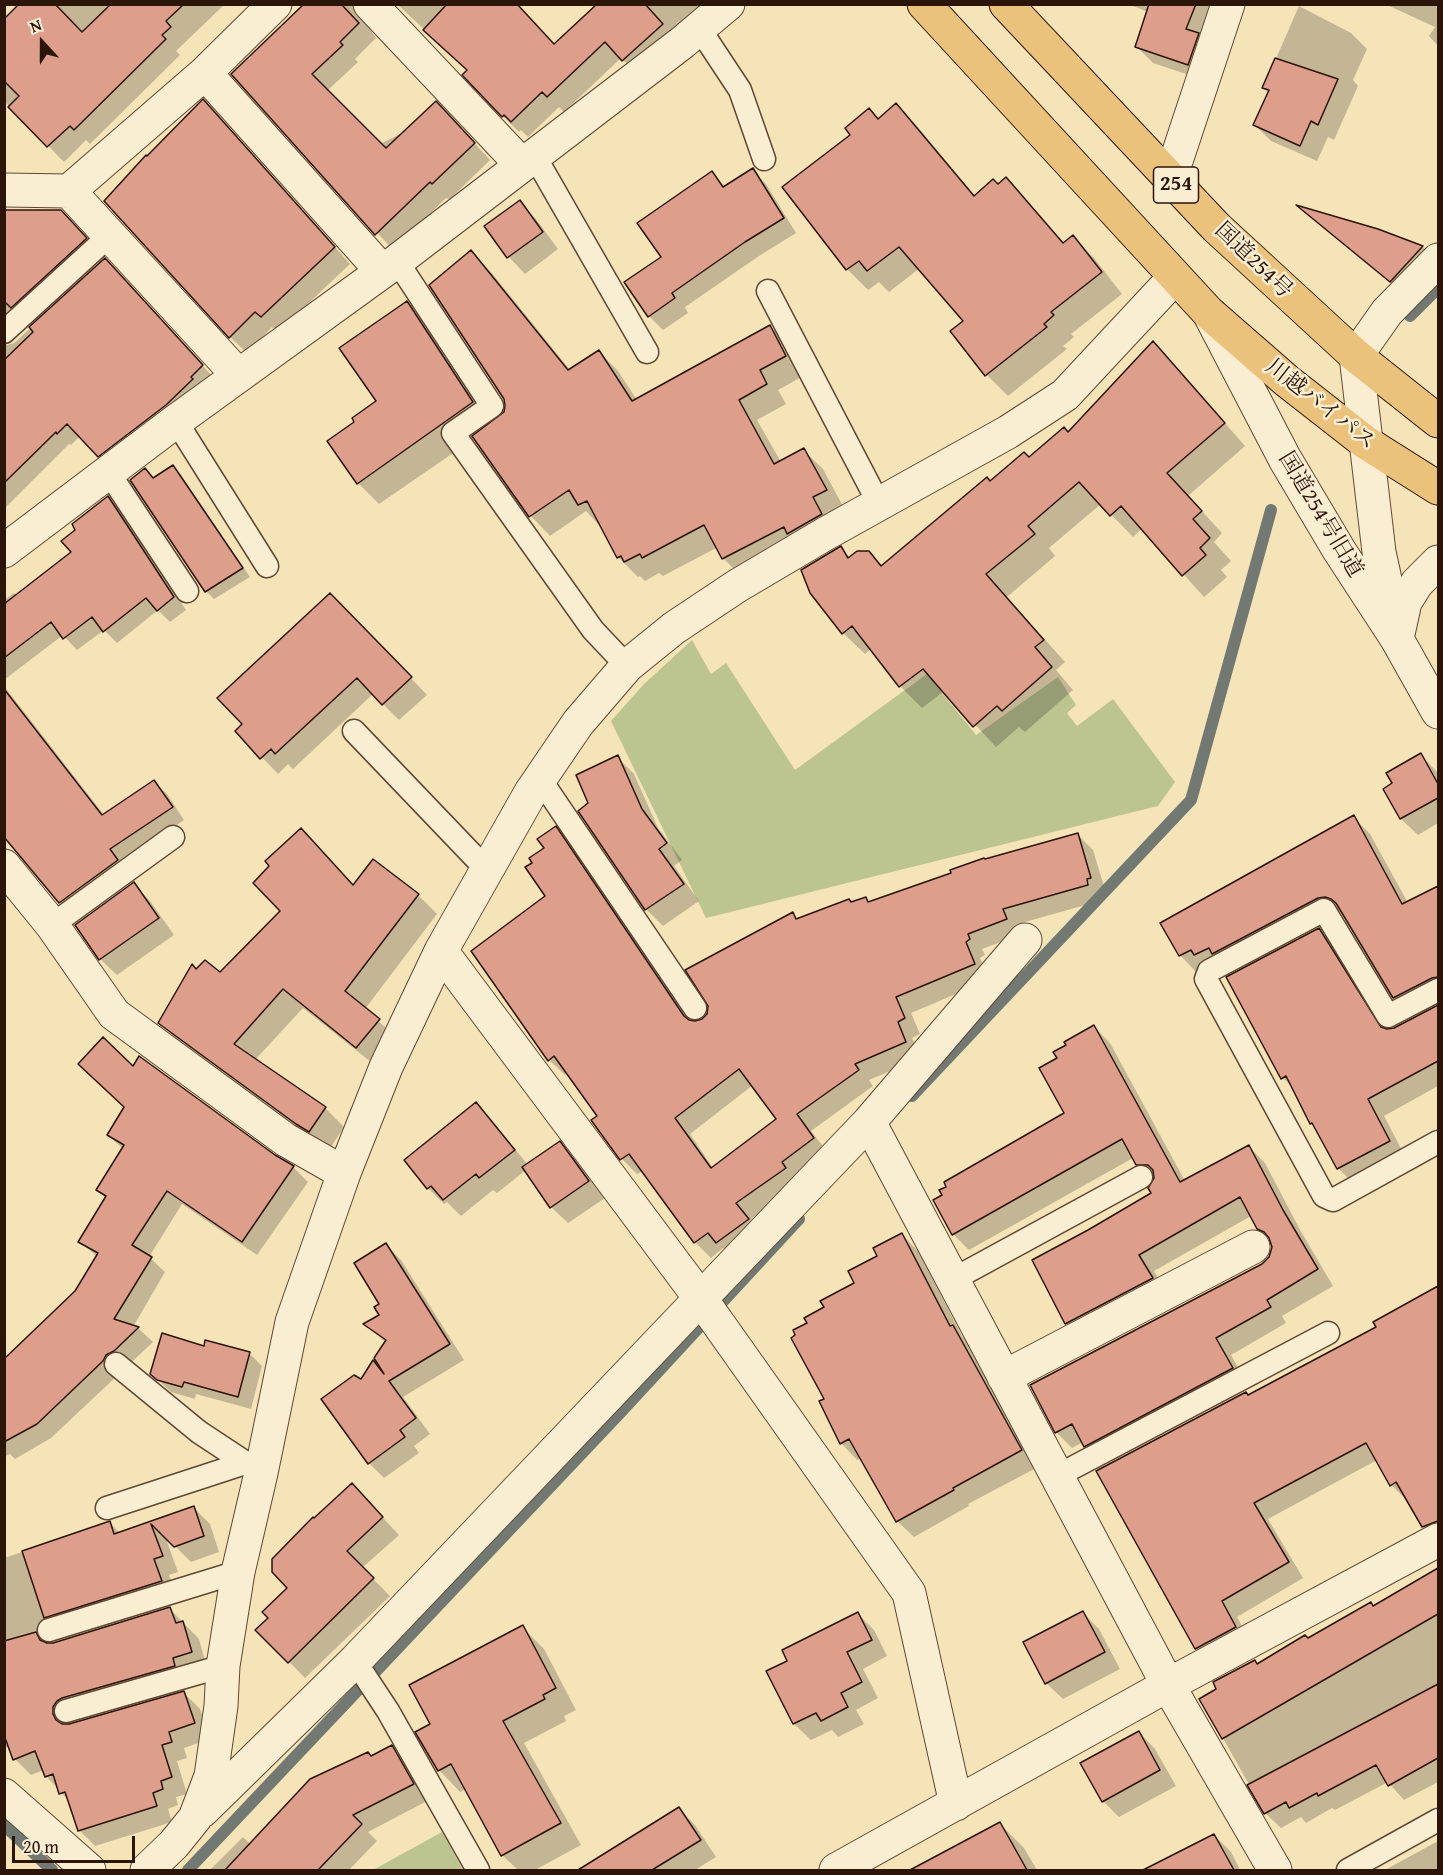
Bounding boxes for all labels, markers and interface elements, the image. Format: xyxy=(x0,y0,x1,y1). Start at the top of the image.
north arrow xyxy=(12,12,72,72)
text: N xyxy=(26,12,45,38)
road number: 254 xyxy=(1154,167,1198,203)
street label: 国道254号 xyxy=(1209,218,1297,304)
street label: 川越バイパス xyxy=(1260,354,1380,456)
street label: 国道254号旧道 xyxy=(1272,447,1368,583)
scale bar xyxy=(15,1824,138,1862)
text: 20 m xyxy=(23,1833,59,1860)

